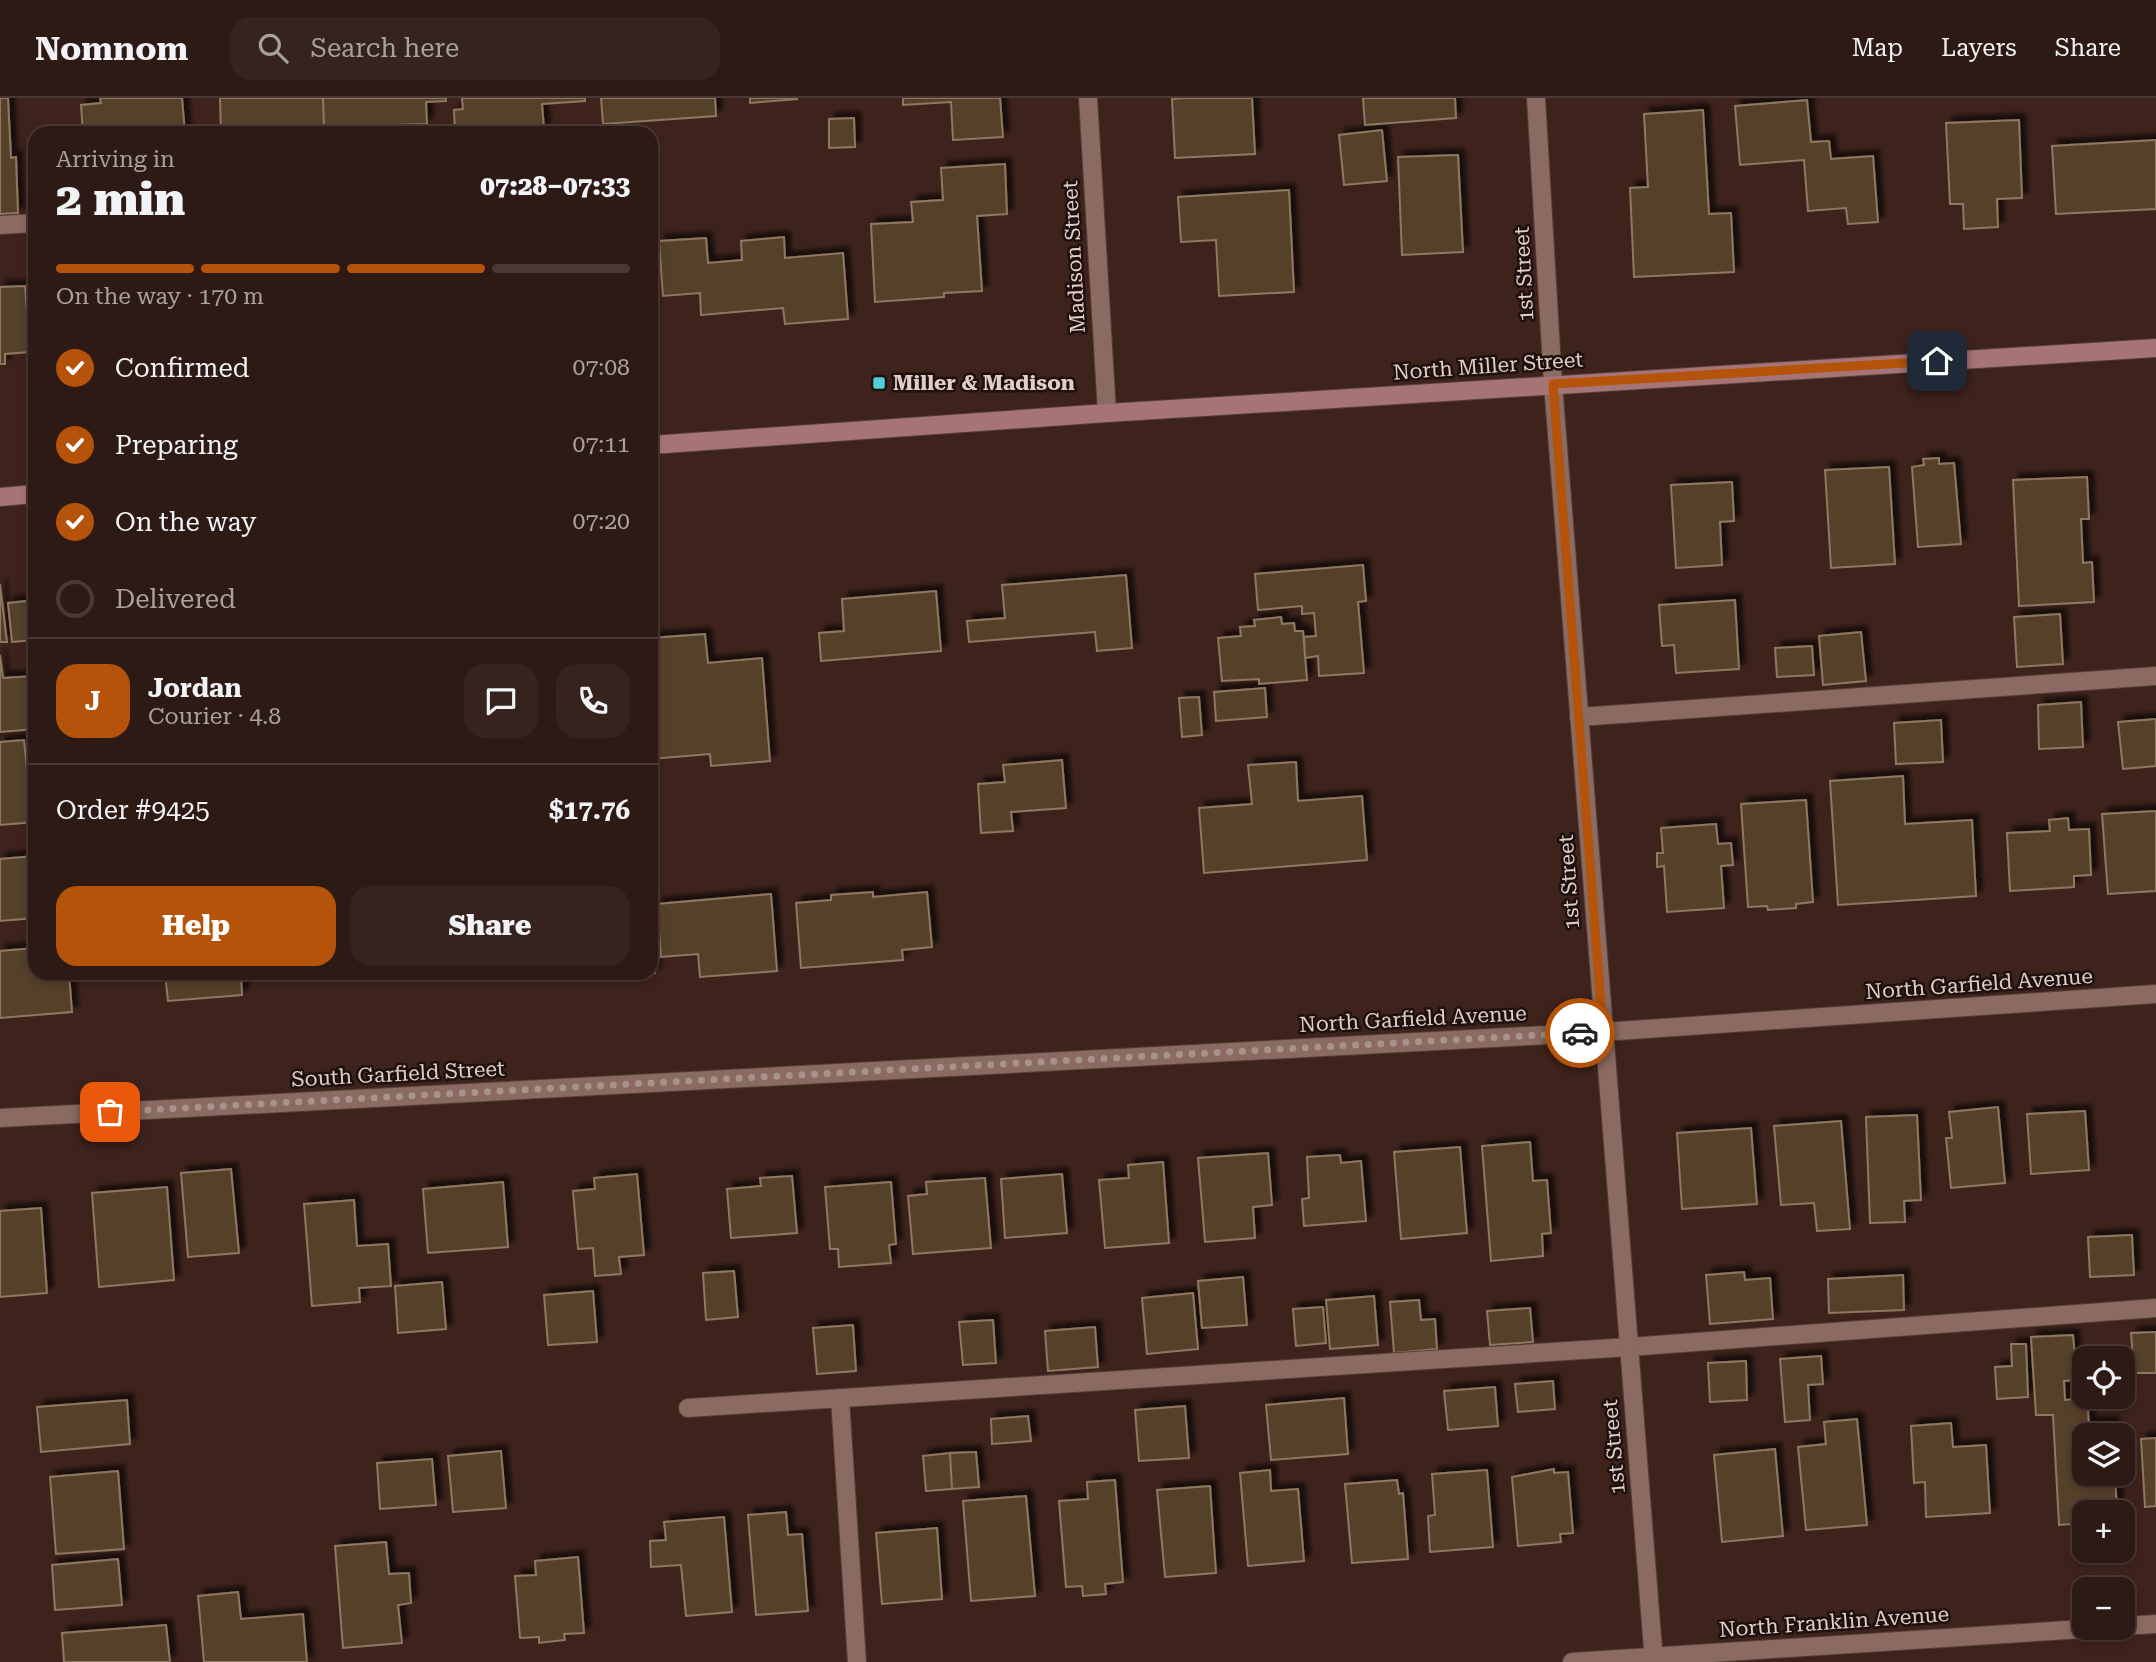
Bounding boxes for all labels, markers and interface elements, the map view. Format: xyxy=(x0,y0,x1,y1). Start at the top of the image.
search box xyxy=(230,17,720,80)
text: Nomnom xyxy=(35,29,188,68)
icon: search xyxy=(254,29,292,67)
text: Search here xyxy=(310,33,459,63)
text: Map xyxy=(1852,34,1903,62)
text: Layers xyxy=(1941,34,2017,62)
text: Share xyxy=(2055,34,2121,62)
text: Arriving in xyxy=(56,146,175,173)
text: 07:28–07:33 xyxy=(480,171,630,201)
text: 2 min xyxy=(56,172,185,226)
street label: Madison Street xyxy=(1058,180,1090,334)
street label: 1st Street xyxy=(1510,226,1538,322)
text: On the way · 170 m xyxy=(56,283,264,310)
pin xyxy=(1907,331,1967,391)
icon: home xyxy=(1918,342,1956,380)
street label: North Miller Street xyxy=(1392,347,1584,385)
icon: check xyxy=(56,349,94,387)
text: Confirmed xyxy=(115,353,250,383)
text: 07:08 xyxy=(573,354,630,381)
place label: Miller & Madison xyxy=(893,371,1075,395)
marker: Miller & Madison xyxy=(871,375,887,391)
icon: check xyxy=(56,426,94,464)
text: Preparing xyxy=(115,430,238,460)
text: 07:11 xyxy=(573,431,630,458)
icon: check xyxy=(56,503,94,541)
text: On the way xyxy=(115,507,256,537)
text: 07:20 xyxy=(573,508,630,535)
text: Delivered xyxy=(115,584,236,614)
button: chat xyxy=(464,664,538,738)
button: phone xyxy=(556,664,630,738)
text: Jordan xyxy=(148,673,242,703)
text: J xyxy=(85,686,101,716)
text: Courier · 4.8 xyxy=(148,703,281,730)
text: Order #9425 xyxy=(56,795,210,825)
text: $17.76 xyxy=(549,795,630,825)
street label: 1st Street xyxy=(1554,834,1584,930)
button: Help xyxy=(56,886,336,966)
button: Share xyxy=(350,886,630,966)
street label: North Garfield Avenue xyxy=(1865,964,2093,1004)
courier xyxy=(1545,998,1615,1068)
street label: North Garfield Avenue xyxy=(1299,1001,1527,1037)
icon: car xyxy=(1561,1014,1599,1052)
street label: South Garfield Street xyxy=(291,1056,506,1092)
pin xyxy=(80,1082,140,1142)
icon: bag xyxy=(91,1093,129,1131)
map controls xyxy=(2072,1346,2135,1640)
button: locate xyxy=(2072,1346,2135,1409)
street label: 1st Street xyxy=(1598,1398,1630,1495)
button: layers xyxy=(2072,1423,2135,1486)
button: + xyxy=(2072,1500,2135,1563)
button: − xyxy=(2072,1577,2135,1640)
street label: North Franklin Avenue xyxy=(1718,1602,1950,1642)

